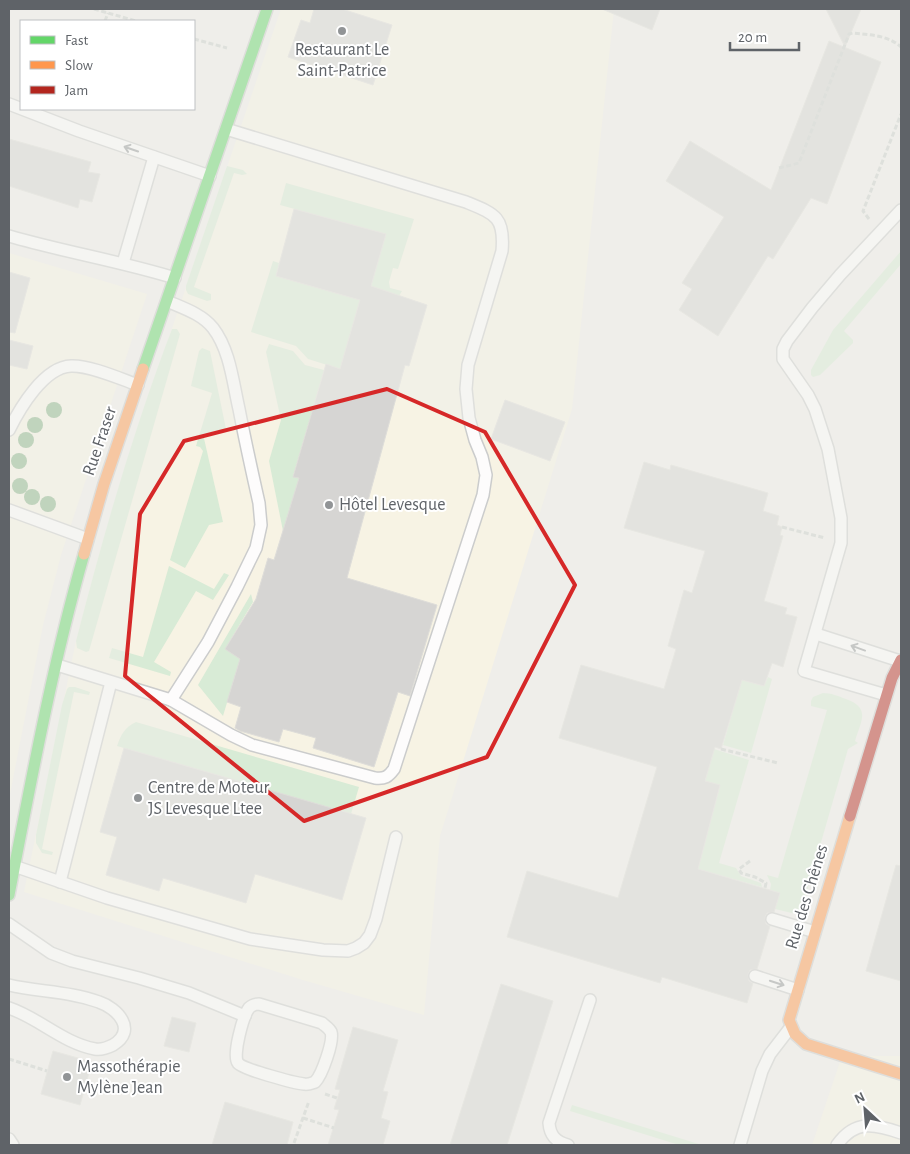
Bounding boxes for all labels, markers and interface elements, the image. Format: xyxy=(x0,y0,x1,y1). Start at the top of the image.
legend xyxy=(20,20,195,110)
scale bar xyxy=(730,20,799,52)
marker: Restaurant Le Saint-Patrice xyxy=(336,25,348,37)
text: 20 m xyxy=(738,30,767,45)
text: Fast xyxy=(65,33,89,48)
place label: Restaurant Le Saint-Patrice xyxy=(295,41,389,80)
text: Slow xyxy=(65,58,93,73)
text: Jam xyxy=(65,83,88,98)
one-way arrow xyxy=(123,144,139,153)
street label: Rue Fraser xyxy=(80,404,120,478)
place label: Hôtel Levesque xyxy=(339,496,446,514)
marker: Hôtel Levesque xyxy=(323,499,335,511)
one-way arrow xyxy=(850,643,866,652)
place label: Centre de Moteur JS Levesque Ltee xyxy=(148,779,269,818)
marker: Centre de Moteur JS Levesque Ltee xyxy=(132,792,144,804)
street label: Rue des Chênes xyxy=(783,842,831,952)
one-way arrow xyxy=(768,979,784,988)
place label: Massothérapie Mylène Jean xyxy=(77,1058,181,1097)
marker: Massothérapie Mylène Jean xyxy=(61,1071,73,1083)
north arrow xyxy=(840,1084,890,1134)
text: N xyxy=(852,1090,867,1107)

